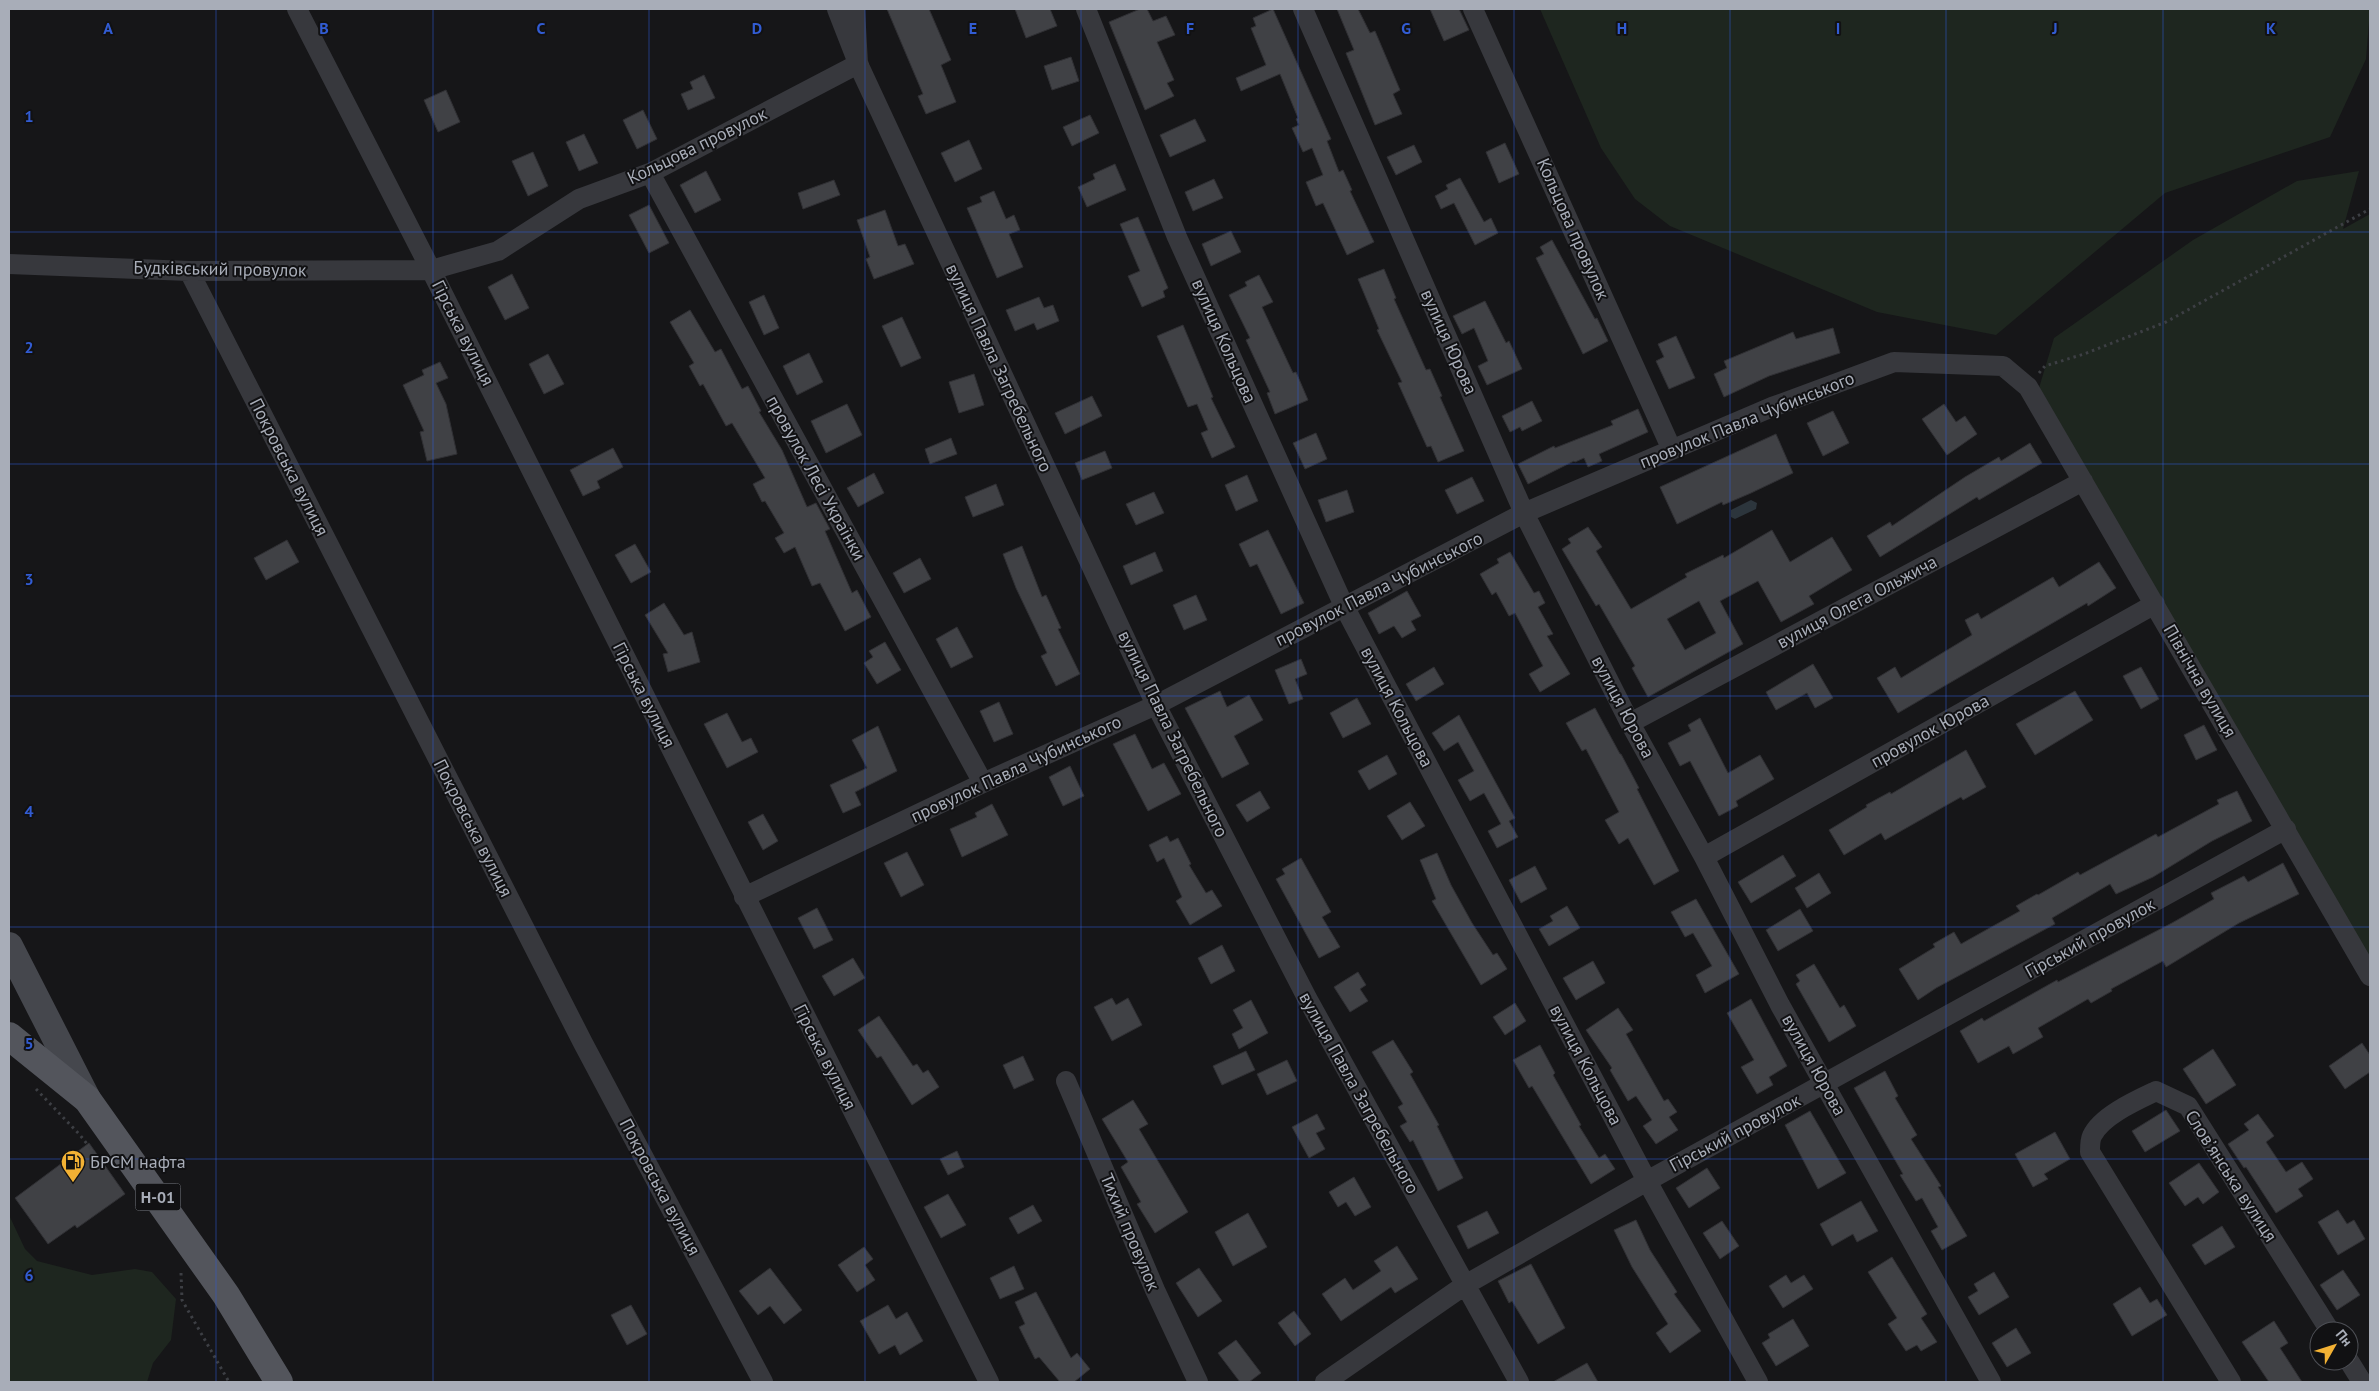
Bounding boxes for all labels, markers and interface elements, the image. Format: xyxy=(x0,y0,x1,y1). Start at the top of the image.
text: A xyxy=(103,18,113,38)
text: B xyxy=(319,18,329,38)
text: C xyxy=(537,18,546,38)
text: D xyxy=(752,18,762,38)
text: E xyxy=(969,18,977,38)
text: F xyxy=(1186,18,1194,38)
text: G xyxy=(1401,18,1411,38)
text: H xyxy=(1617,18,1627,38)
text: I xyxy=(1836,18,1840,38)
text: J xyxy=(2051,18,2058,38)
text: K xyxy=(2266,18,2276,38)
street label: Кольцова провулок xyxy=(623,102,771,189)
text: 1 xyxy=(24,106,34,126)
street label: Кольцова провулок xyxy=(1532,154,1615,303)
street label: Будківський провулок xyxy=(133,255,307,282)
street label: вулиця Павла Загребельного xyxy=(941,260,1058,476)
street label: вулиця Кольцова xyxy=(1187,275,1262,406)
street label: Гірська вулиця xyxy=(427,276,500,389)
street label: вулиця Юрова xyxy=(1416,286,1483,398)
text: 2 xyxy=(24,337,34,357)
street label: провулок Павла Чубинського xyxy=(1636,366,1858,473)
street label: провулок Лесі Українки xyxy=(762,391,871,564)
street label: Покровська вулиця xyxy=(245,394,334,540)
street label: провулок Павла Чубинського xyxy=(1271,526,1486,651)
street label: вулиця Олега Ольжича xyxy=(1773,550,1941,654)
text: 3 xyxy=(24,569,34,589)
street label: Північна вулиця xyxy=(2159,620,2242,741)
street label: вулиця Павла Загребельного xyxy=(1113,627,1234,841)
street label: Гірська вулиця xyxy=(608,638,681,751)
street label: вулиця Кольцова xyxy=(1356,642,1439,771)
street label: вулиця Юрова xyxy=(1587,652,1660,762)
street label: провулок Юрова xyxy=(1867,689,1993,773)
street label: провулок Павла Чубинського xyxy=(907,710,1125,828)
street label: Покровська вулиця xyxy=(429,755,518,901)
text: 4 xyxy=(24,801,34,821)
street label: Гірський провулок xyxy=(2021,892,2159,983)
street label: вулиця Павла Загребельного xyxy=(1294,988,1425,1198)
street label: Гірська вулиця xyxy=(789,1000,862,1113)
street label: вулиця Кольцова xyxy=(1545,1000,1628,1129)
street label: вулиця Юрова xyxy=(1777,1010,1852,1120)
text: 5 xyxy=(24,1033,34,1053)
street label: Гірський провулок xyxy=(1665,1088,1805,1177)
street label: Словʼянська вулиця xyxy=(2180,1106,2283,1246)
street label: Покровська вулиця xyxy=(615,1114,706,1259)
fuel station icon: БРСМ нафта xyxy=(60,1149,86,1183)
place label: БРСМ нафта xyxy=(90,1150,186,1173)
street label: Тихий провулок xyxy=(1095,1170,1166,1294)
road number: Н-01 xyxy=(136,1184,180,1210)
text: 6 xyxy=(24,1265,34,1285)
north arrow xyxy=(2309,1321,2359,1371)
text: Пн xyxy=(2332,1326,2356,1350)

